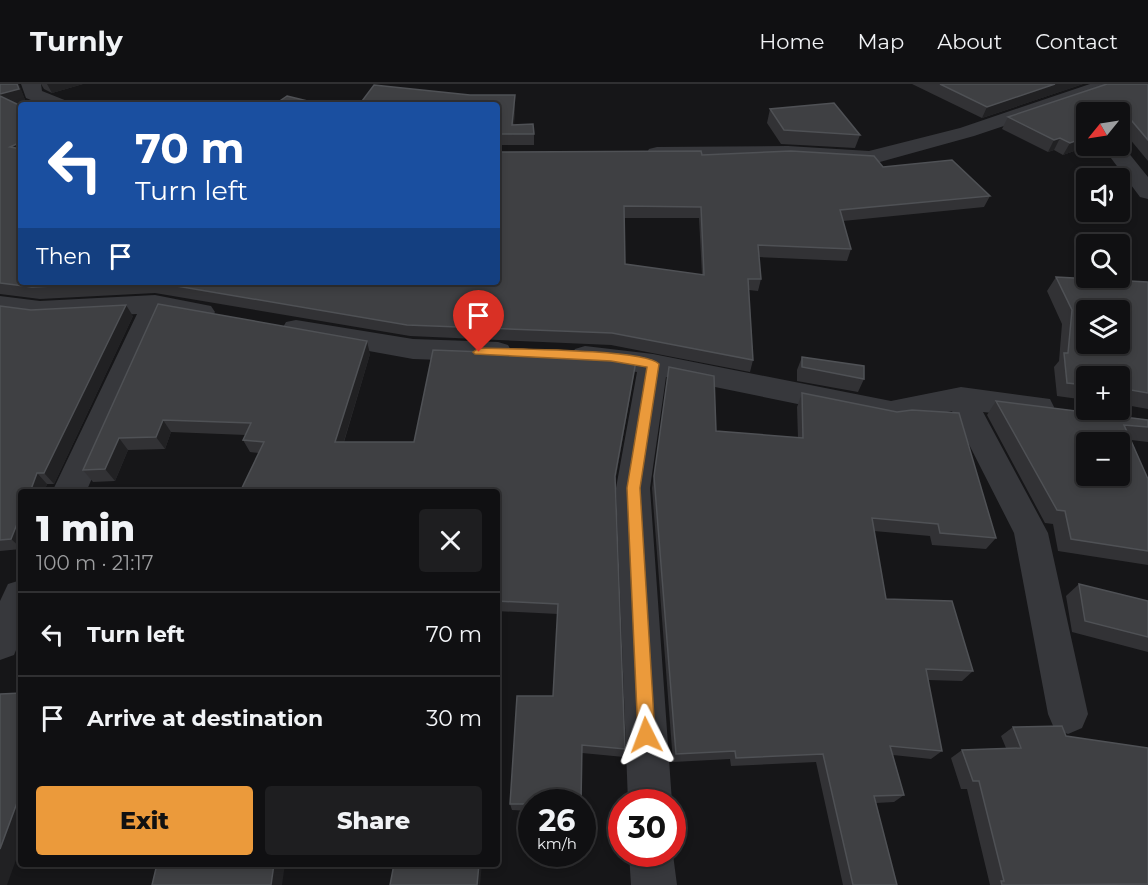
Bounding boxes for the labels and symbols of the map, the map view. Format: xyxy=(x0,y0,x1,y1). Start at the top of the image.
north arrow xyxy=(1076,102,1130,156)
pin xyxy=(453,290,504,352)
position arrow xyxy=(614,703,678,767)
speed limit sign: 30 xyxy=(608,789,686,867)

